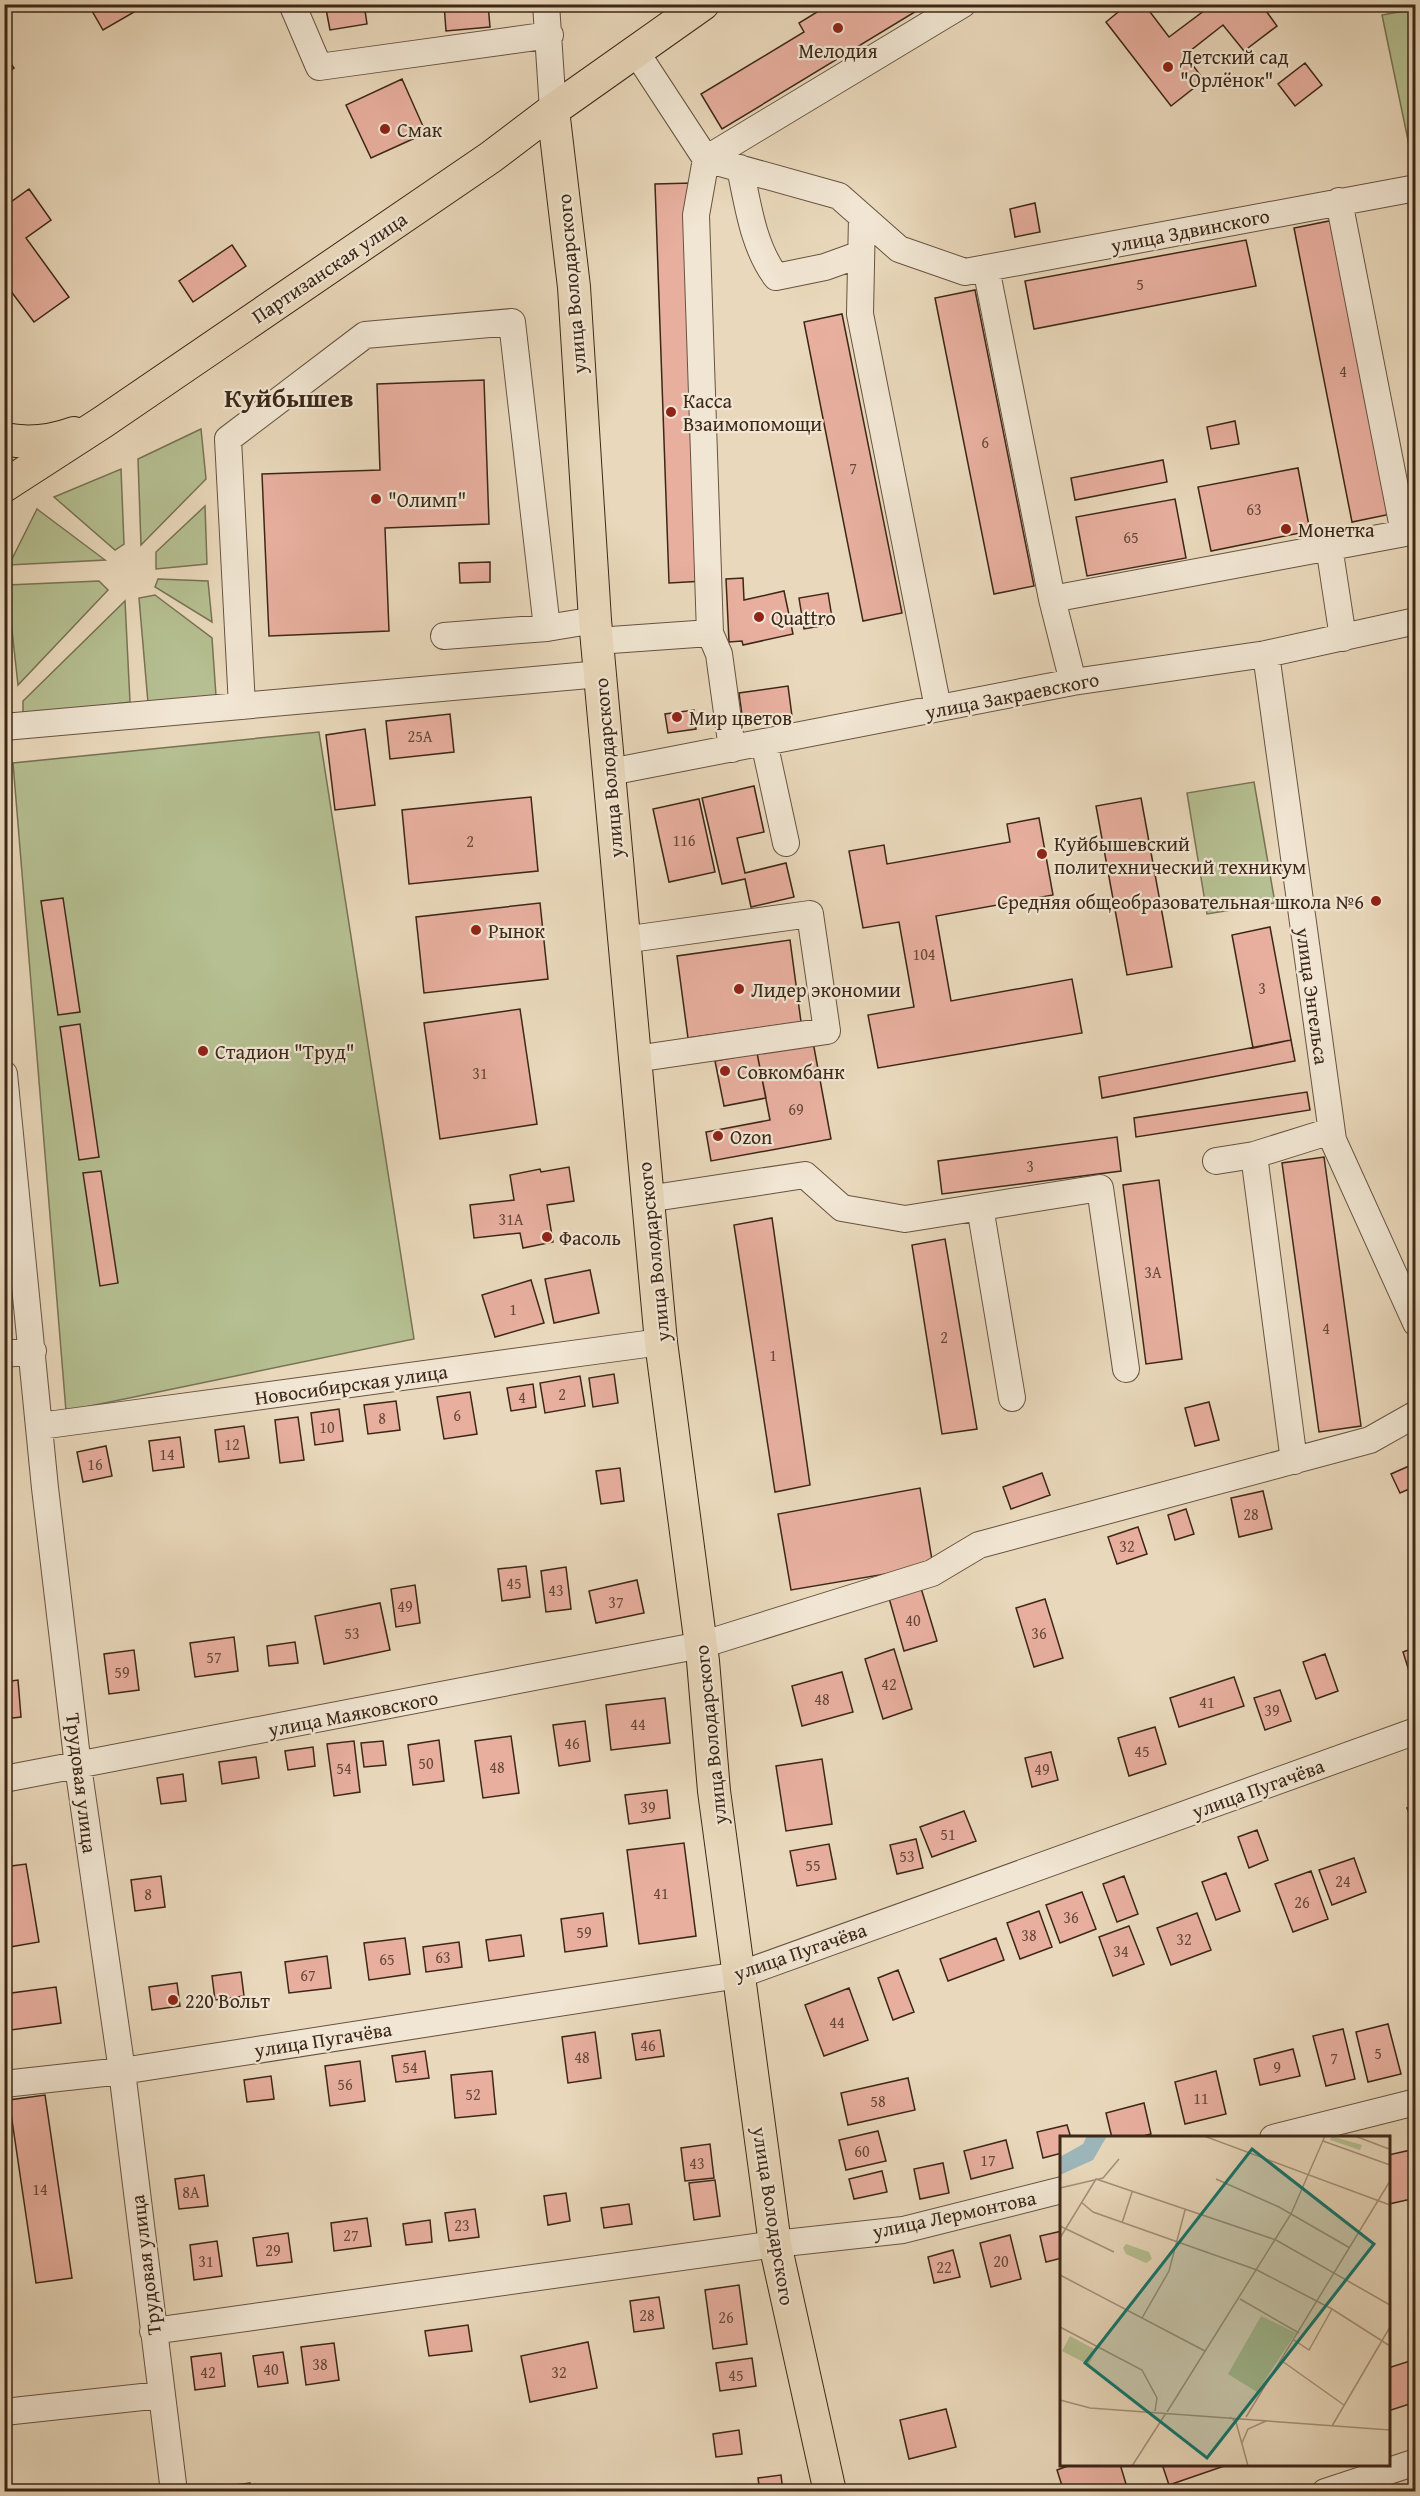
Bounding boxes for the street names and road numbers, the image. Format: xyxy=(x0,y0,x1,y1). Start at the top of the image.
street label: улица Володарского xyxy=(549,193,593,376)
street label: улица Здвинского xyxy=(1107,200,1272,260)
street label: Партизанская улица xyxy=(245,204,413,330)
street label: улица Закраевского xyxy=(922,664,1101,726)
street label: улица Володарского xyxy=(586,677,630,860)
street label: улица Энгельса xyxy=(1289,925,1337,1067)
street label: улица Володарского xyxy=(629,1161,677,1344)
street label: Новосибирская улица xyxy=(253,1356,450,1412)
street label: улица Володарского xyxy=(686,1644,734,1827)
street label: улица Маяковского xyxy=(265,1682,440,1744)
street label: Трудовая улица xyxy=(59,1711,105,1855)
street label: улица Пугачёва xyxy=(1187,1750,1329,1826)
street label: улица Пугачёва xyxy=(729,1915,871,1988)
street label: улица Пугачёва xyxy=(251,2014,394,2064)
street label: улица Володарского xyxy=(745,2124,802,2307)
street label: улица Лермонтова xyxy=(869,2182,1039,2246)
street label: Трудовая улица xyxy=(122,2193,168,2337)

